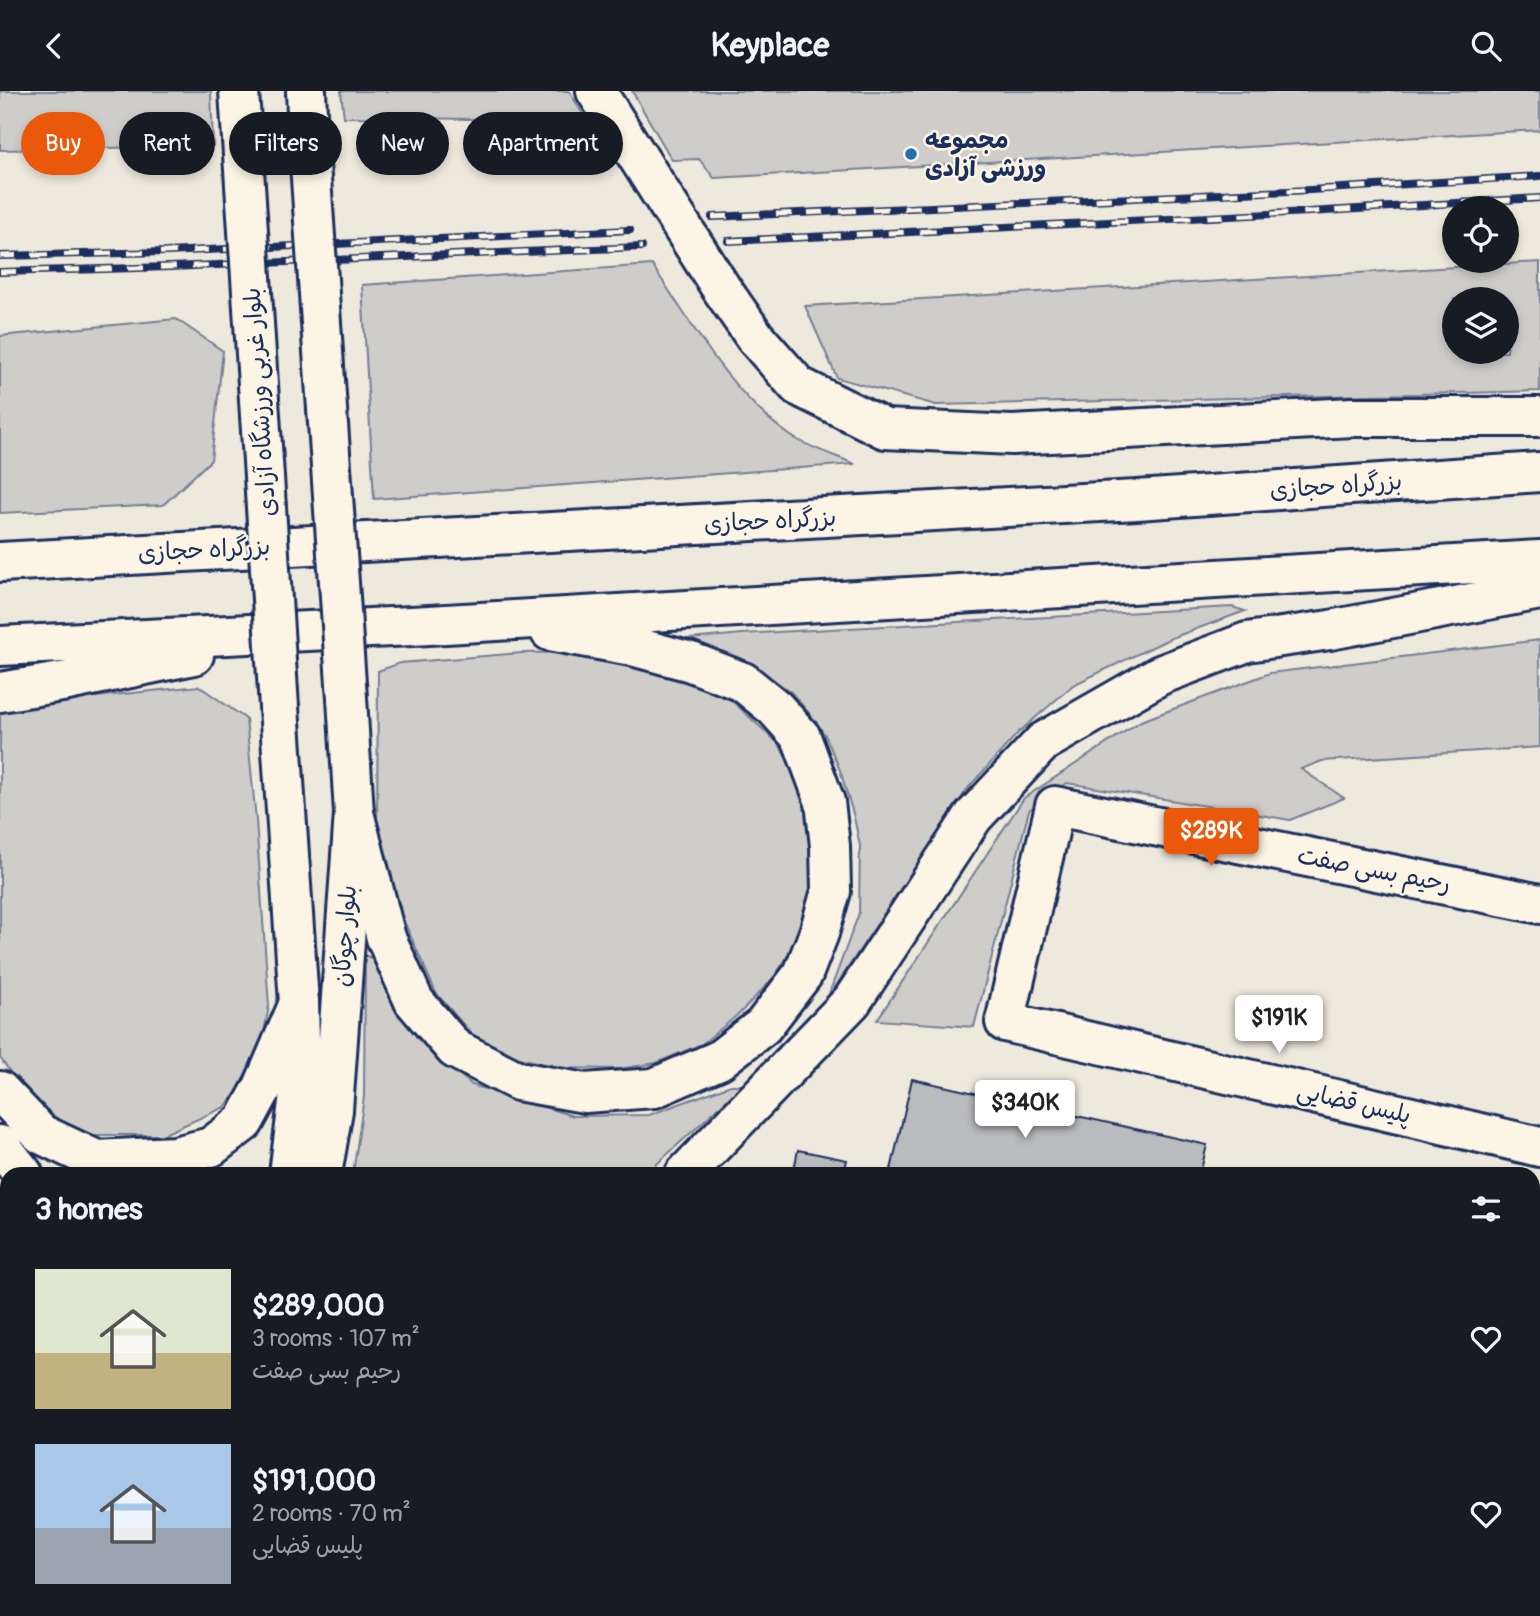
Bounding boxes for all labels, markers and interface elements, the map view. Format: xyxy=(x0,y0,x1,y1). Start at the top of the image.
text: Keyplace xyxy=(711,26,829,66)
icon: back xyxy=(35,27,73,65)
icon: search xyxy=(1467,27,1505,65)
chip: Buy xyxy=(21,112,105,175)
chip: Rent xyxy=(119,112,215,175)
chip: Filters xyxy=(229,112,342,175)
chip: New xyxy=(356,112,449,175)
chip: Apartment xyxy=(463,112,623,175)
place label: مجموعه ورزشی آزادی xyxy=(925,126,1046,183)
marker: مجموعه ورزشی آزادی xyxy=(903,146,919,162)
map controls xyxy=(1442,196,1519,364)
button: locate xyxy=(1442,196,1519,273)
street label: بلوار غربی ورزشگاه آزادی xyxy=(238,286,282,518)
button: layers xyxy=(1442,287,1519,364)
street label: بزرگراه حجازی xyxy=(1269,467,1403,505)
street label: بزرگراه حجازی xyxy=(703,503,837,539)
street label: بزرگراه حجازی xyxy=(137,532,271,568)
pin: $289K xyxy=(1162,809,1260,868)
text: $289K xyxy=(1180,816,1242,845)
street label: رحیم بسی صفت xyxy=(1294,841,1453,902)
street label: بلوار چوگان xyxy=(327,884,363,988)
pin: $191K xyxy=(1230,995,1328,1055)
text: $191K xyxy=(1251,1003,1307,1032)
street label: پلیس قضایی xyxy=(1294,1076,1414,1130)
pin: $340K xyxy=(976,1081,1074,1140)
text: $340K xyxy=(991,1088,1059,1117)
icon: filters xyxy=(1467,1190,1505,1228)
text: 3 homes xyxy=(35,1191,142,1228)
text: $289,000 xyxy=(252,1287,385,1324)
icon: home xyxy=(91,1297,175,1381)
icon: heart xyxy=(1467,1320,1505,1358)
text: 3 rooms · 107 m² xyxy=(252,1324,420,1353)
text: رحیم بسی صفت xyxy=(252,1356,401,1385)
text: $191,000 xyxy=(252,1462,376,1499)
icon: home xyxy=(91,1472,175,1556)
icon: heart xyxy=(1467,1495,1505,1533)
text: 2 rooms · 70 m² xyxy=(252,1499,411,1528)
text: پلیس قضایی xyxy=(252,1531,363,1560)

